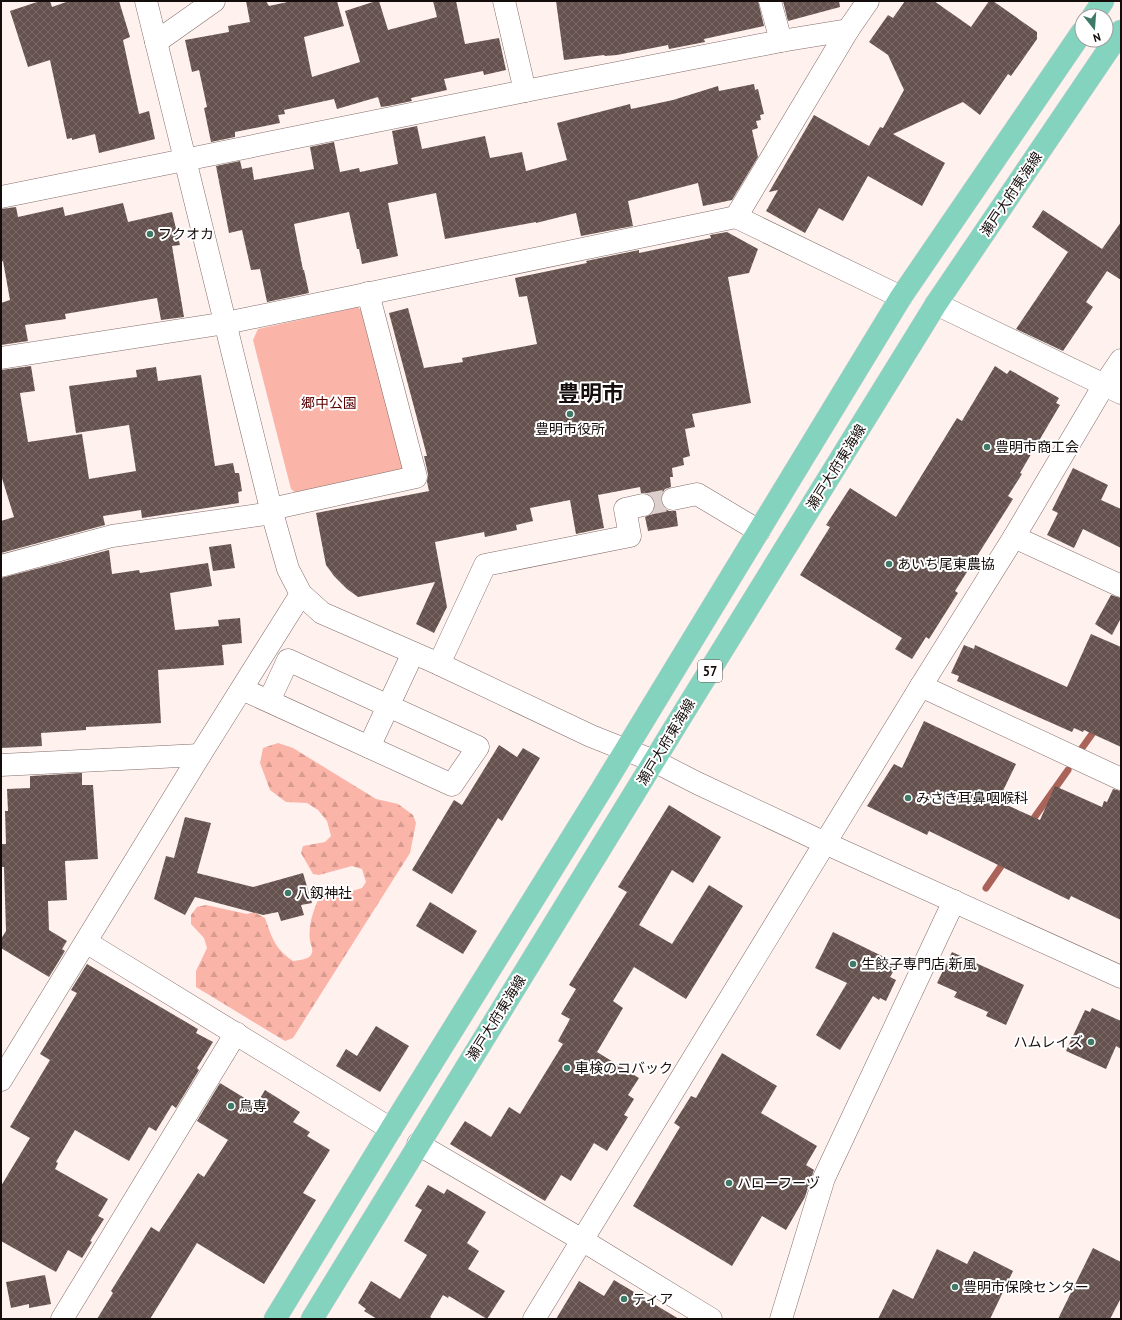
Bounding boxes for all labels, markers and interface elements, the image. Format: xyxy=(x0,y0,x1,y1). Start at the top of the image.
north arrow xyxy=(1074,8,1114,48)
text: N xyxy=(1091,30,1102,45)
street label: 瀬戸大府東海線 xyxy=(976,148,1046,240)
place label: フクオカ xyxy=(158,225,214,243)
marker: フクオカ xyxy=(145,229,155,239)
district label: 豊明市 xyxy=(558,379,624,407)
park label: 郷中公園 xyxy=(301,394,357,412)
marker: 豊明市役所 xyxy=(565,409,575,419)
place label: 豊明市役所 xyxy=(535,420,605,438)
street label: 瀬戸大府東海線 xyxy=(802,421,870,513)
place label: 豊明市商工会 xyxy=(995,438,1079,456)
marker: 豊明市商工会 xyxy=(982,442,992,452)
place label: あいち尾東農協 xyxy=(897,555,995,573)
marker: あいち尾東農協 xyxy=(884,559,894,569)
road number: 57 xyxy=(698,660,722,682)
street label: 瀬戸大府東海線 xyxy=(633,695,699,789)
place label: みさき耳鼻咽喉科 xyxy=(916,789,1028,807)
marker: みさき耳鼻咽喉科 xyxy=(903,793,913,803)
place label: 八釼神社 xyxy=(296,884,352,902)
marker: 八釼神社 xyxy=(283,888,293,898)
place label: 生餃子専門店 新風 xyxy=(861,955,977,973)
marker: 生餃子専門店 新風 xyxy=(848,959,858,969)
street label: 瀬戸大府東海線 xyxy=(462,972,530,1064)
place label: ハムレイズ xyxy=(1013,1033,1083,1051)
marker: ハムレイズ xyxy=(1086,1037,1096,1047)
place label: 車検のコバック xyxy=(575,1059,673,1077)
marker: 車検のコバック xyxy=(562,1063,572,1073)
place label: 鳥専 xyxy=(239,1097,267,1115)
marker: 鳥専 xyxy=(226,1101,236,1111)
place label: ハローフーヅ xyxy=(737,1174,820,1192)
marker: ハローフーヅ xyxy=(724,1178,734,1188)
place label: 豊明市保険センター xyxy=(963,1278,1089,1296)
marker: 豊明市保険センター xyxy=(950,1282,960,1292)
place label: ティア xyxy=(632,1290,673,1308)
marker: ティア xyxy=(619,1294,629,1304)

